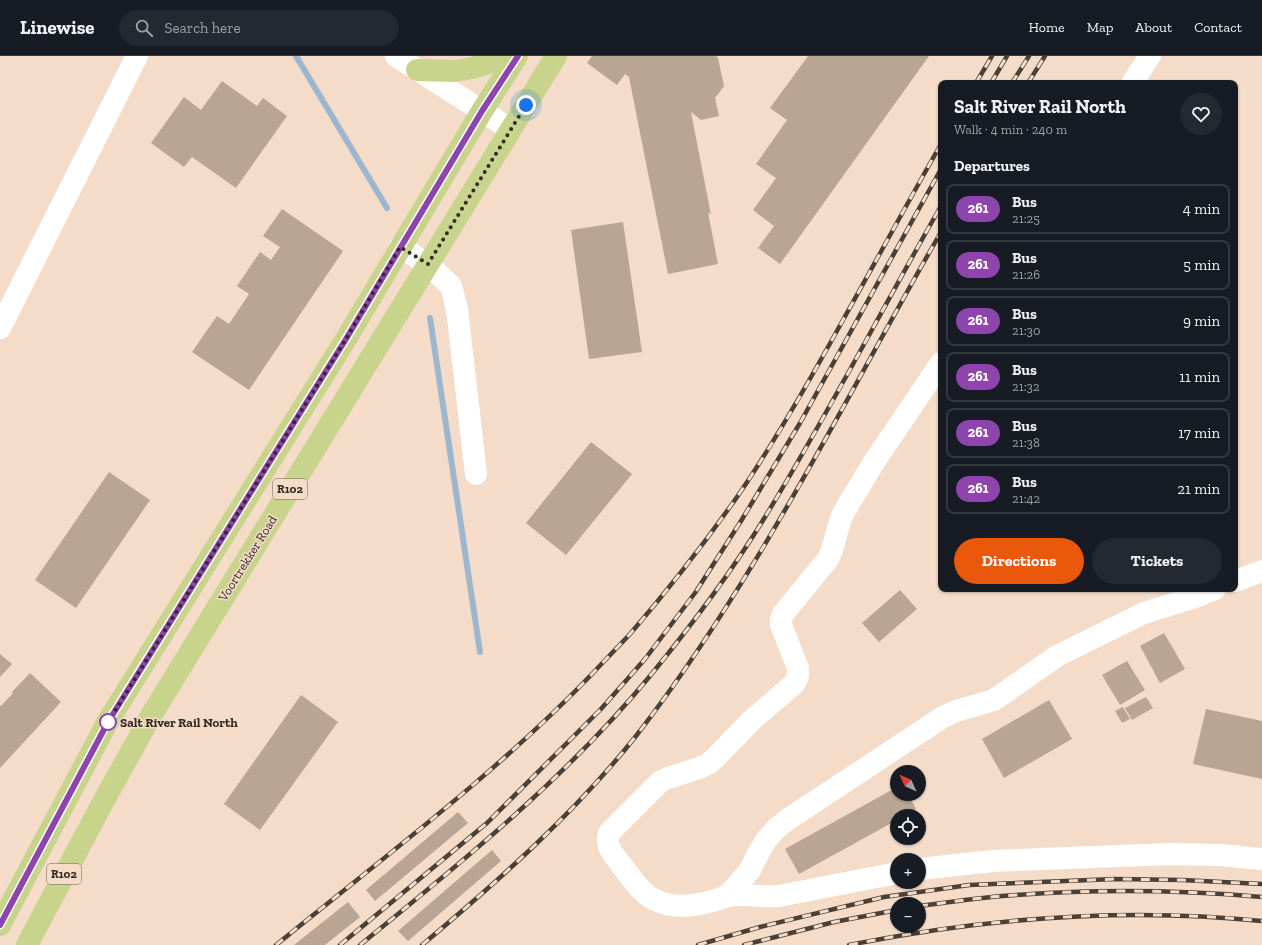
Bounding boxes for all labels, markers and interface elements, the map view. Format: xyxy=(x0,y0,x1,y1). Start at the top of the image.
search box xyxy=(119,10,399,46)
text: Linewise xyxy=(20,16,95,39)
icon: search xyxy=(133,17,155,39)
text: Search here xyxy=(165,19,241,37)
text: Home xyxy=(1029,19,1065,36)
text: Map xyxy=(1087,19,1113,36)
text: About xyxy=(1135,19,1172,36)
text: Contact xyxy=(1194,19,1242,36)
button: heart xyxy=(1180,93,1222,135)
your location xyxy=(516,95,536,115)
text: Salt River Rail North xyxy=(954,95,1126,118)
text: Walk · 4 min · 240 m xyxy=(954,122,1067,137)
text: Departures xyxy=(954,157,1030,175)
text: Bus xyxy=(1012,193,1037,211)
text: 261 xyxy=(968,200,988,217)
text: 4 min xyxy=(1183,200,1220,218)
text: 21:25 xyxy=(1012,211,1040,226)
text: Bus xyxy=(1012,249,1037,267)
text: 261 xyxy=(968,256,988,273)
text: 5 min xyxy=(1183,256,1220,274)
text: 21:26 xyxy=(1012,267,1040,282)
text: Bus xyxy=(1012,305,1037,323)
text: 261 xyxy=(968,312,988,329)
text: 9 min xyxy=(1183,312,1220,330)
text: 21:30 xyxy=(1012,323,1040,338)
text: Bus xyxy=(1012,361,1037,379)
text: 261 xyxy=(968,368,988,385)
text: 11 min xyxy=(1179,368,1220,386)
text: 21:32 xyxy=(1012,379,1040,394)
text: Bus xyxy=(1012,417,1037,435)
text: 261 xyxy=(968,424,988,441)
text: 17 min xyxy=(1178,424,1220,442)
text: 21:38 xyxy=(1012,435,1040,450)
text: Bus xyxy=(1012,473,1037,491)
road number: R102 xyxy=(273,479,307,499)
text: 261 xyxy=(968,480,988,497)
text: 21 min xyxy=(1177,480,1220,498)
text: 21:42 xyxy=(1012,491,1040,506)
street label: Voortrekker Road xyxy=(214,513,280,605)
button: Directions xyxy=(954,538,1084,584)
button: Tickets xyxy=(1092,538,1222,584)
marker: Salt River Rail North xyxy=(99,713,117,731)
place label: Salt River Rail North xyxy=(120,715,238,730)
north arrow xyxy=(890,765,926,801)
map controls xyxy=(890,765,926,933)
button: locate xyxy=(890,809,926,845)
button: + xyxy=(890,853,926,889)
road number: R102 xyxy=(47,864,81,884)
button: − xyxy=(890,897,926,933)

